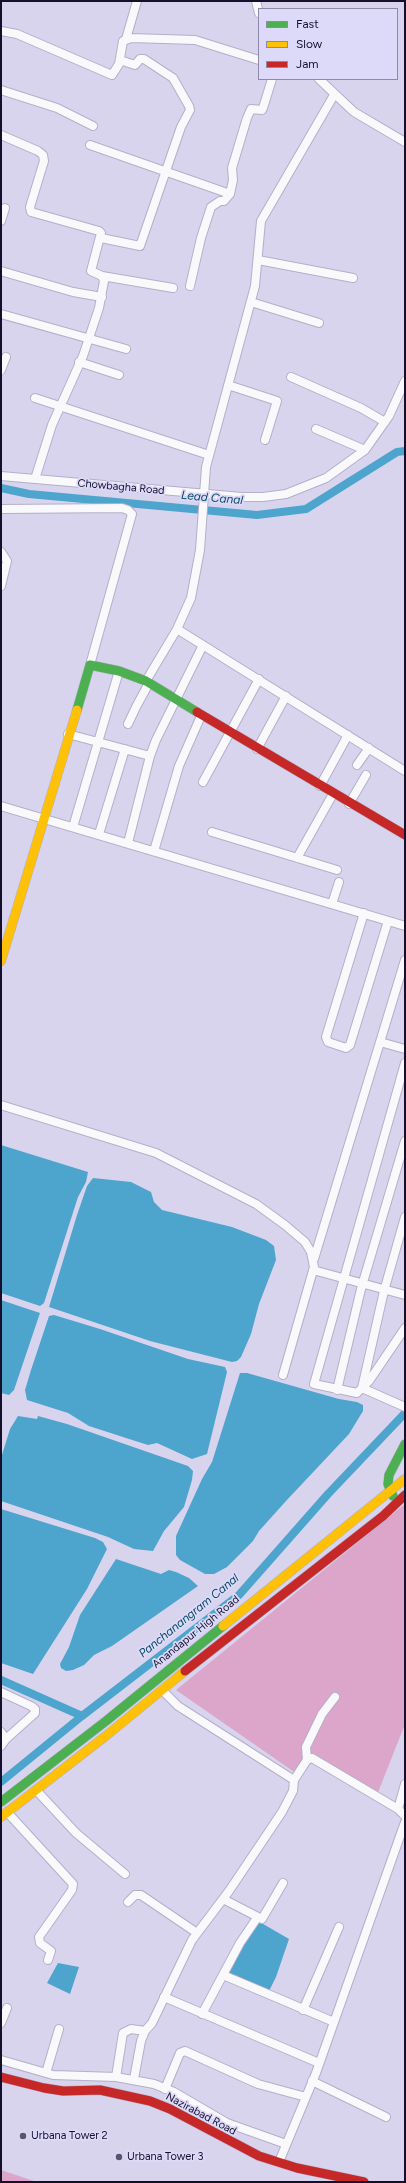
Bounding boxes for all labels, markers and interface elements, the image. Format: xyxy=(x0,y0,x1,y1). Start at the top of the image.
legend xyxy=(258,8,398,80)
text: Fast xyxy=(296,17,319,31)
text: Slow xyxy=(296,37,322,51)
text: Jam xyxy=(296,57,319,71)
street label: Chowbagha Road xyxy=(77,477,165,497)
water label: Lead Canal xyxy=(181,488,243,508)
water label: Panchanangram Canal xyxy=(136,1571,242,1661)
street label: Anandapur High Road xyxy=(150,1593,242,1671)
street label: Nazirabad Road xyxy=(163,2090,239,2138)
place label: Urbana Tower 2 xyxy=(31,2129,108,2143)
marker: Urbana Tower 2 xyxy=(18,2131,28,2141)
place label: Urbana Tower 3 xyxy=(127,2150,204,2164)
marker: Urbana Tower 3 xyxy=(114,2152,124,2162)

